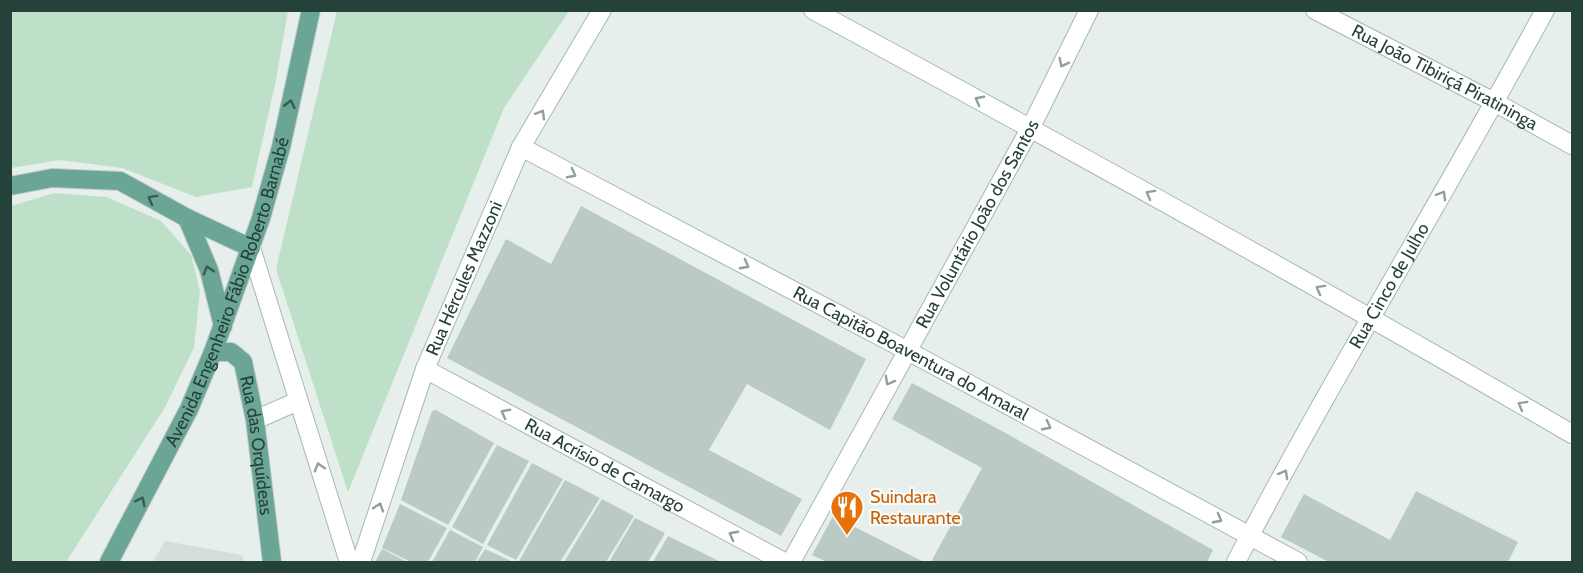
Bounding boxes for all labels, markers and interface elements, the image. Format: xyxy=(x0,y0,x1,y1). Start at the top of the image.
street label: Rua João Tibiriçá Piratininga xyxy=(1348,20,1542,135)
one-way arrow xyxy=(1059,56,1070,67)
one-way arrow xyxy=(975,96,985,107)
one-way arrow xyxy=(283,99,296,109)
one-way arrow xyxy=(533,110,545,120)
street label: Rua Voluntário João dos Santos xyxy=(911,116,1044,332)
street label: Avenida Engenheiro Fábio Roberto Barnabé xyxy=(160,135,294,450)
one-way arrow xyxy=(566,167,577,179)
one-way arrow xyxy=(1146,190,1156,201)
one-way arrow xyxy=(1435,191,1447,201)
one-way arrow xyxy=(148,195,159,206)
street label: Rua Hércules Mazzoni xyxy=(421,198,507,359)
street label: Rua Cinco de Julho xyxy=(1345,219,1434,353)
one-way arrow xyxy=(739,258,750,270)
one-way arrow xyxy=(203,265,215,276)
street label: Rua Capitão Boaventura do Amaral xyxy=(789,281,1033,425)
one-way arrow xyxy=(1316,285,1327,296)
street label: Rua das Orquídeas xyxy=(235,373,277,516)
one-way arrow xyxy=(885,375,896,386)
one-way arrow xyxy=(1518,401,1528,412)
one-way arrow xyxy=(501,409,512,420)
street label: Rua Acrísio de Camargo xyxy=(521,414,689,518)
one-way arrow xyxy=(1040,419,1051,430)
one-way arrow xyxy=(313,462,326,473)
one-way arrow xyxy=(1277,470,1288,480)
place label: Suindara Restaurante xyxy=(870,486,961,529)
restaurant icon: Suindara Restaurante xyxy=(829,489,865,536)
one-way arrow xyxy=(134,497,145,508)
one-way arrow xyxy=(372,502,384,513)
one-way arrow xyxy=(1212,512,1222,523)
one-way arrow xyxy=(728,531,739,542)

